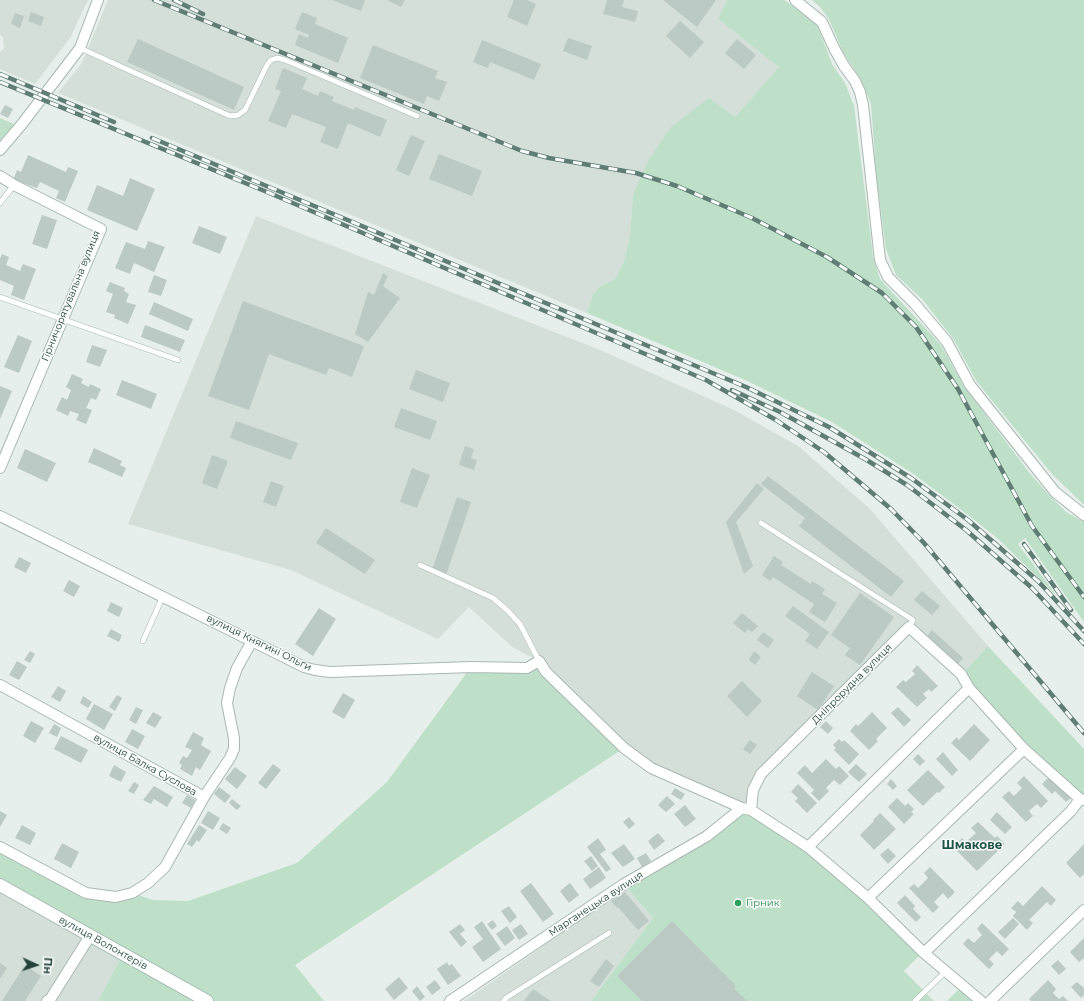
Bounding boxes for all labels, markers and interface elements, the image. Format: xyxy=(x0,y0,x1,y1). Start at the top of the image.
street label: Гірничорятувальна вулиця xyxy=(39,229,103,363)
street label: вулиця Княгині Ольги xyxy=(204,612,314,674)
street label: Дніпрорудна вулиця xyxy=(809,641,895,727)
street label: вулиця Балка Суслова xyxy=(91,732,199,798)
district label: Шмакове xyxy=(942,838,1002,852)
street label: Марганецька вулиця xyxy=(547,869,645,939)
place label: Гірник xyxy=(746,897,780,909)
marker: Гірник xyxy=(733,898,743,908)
street label: вулиця Волонтерів xyxy=(56,914,150,972)
north arrow xyxy=(16,945,56,985)
text: Пн xyxy=(41,957,55,974)

